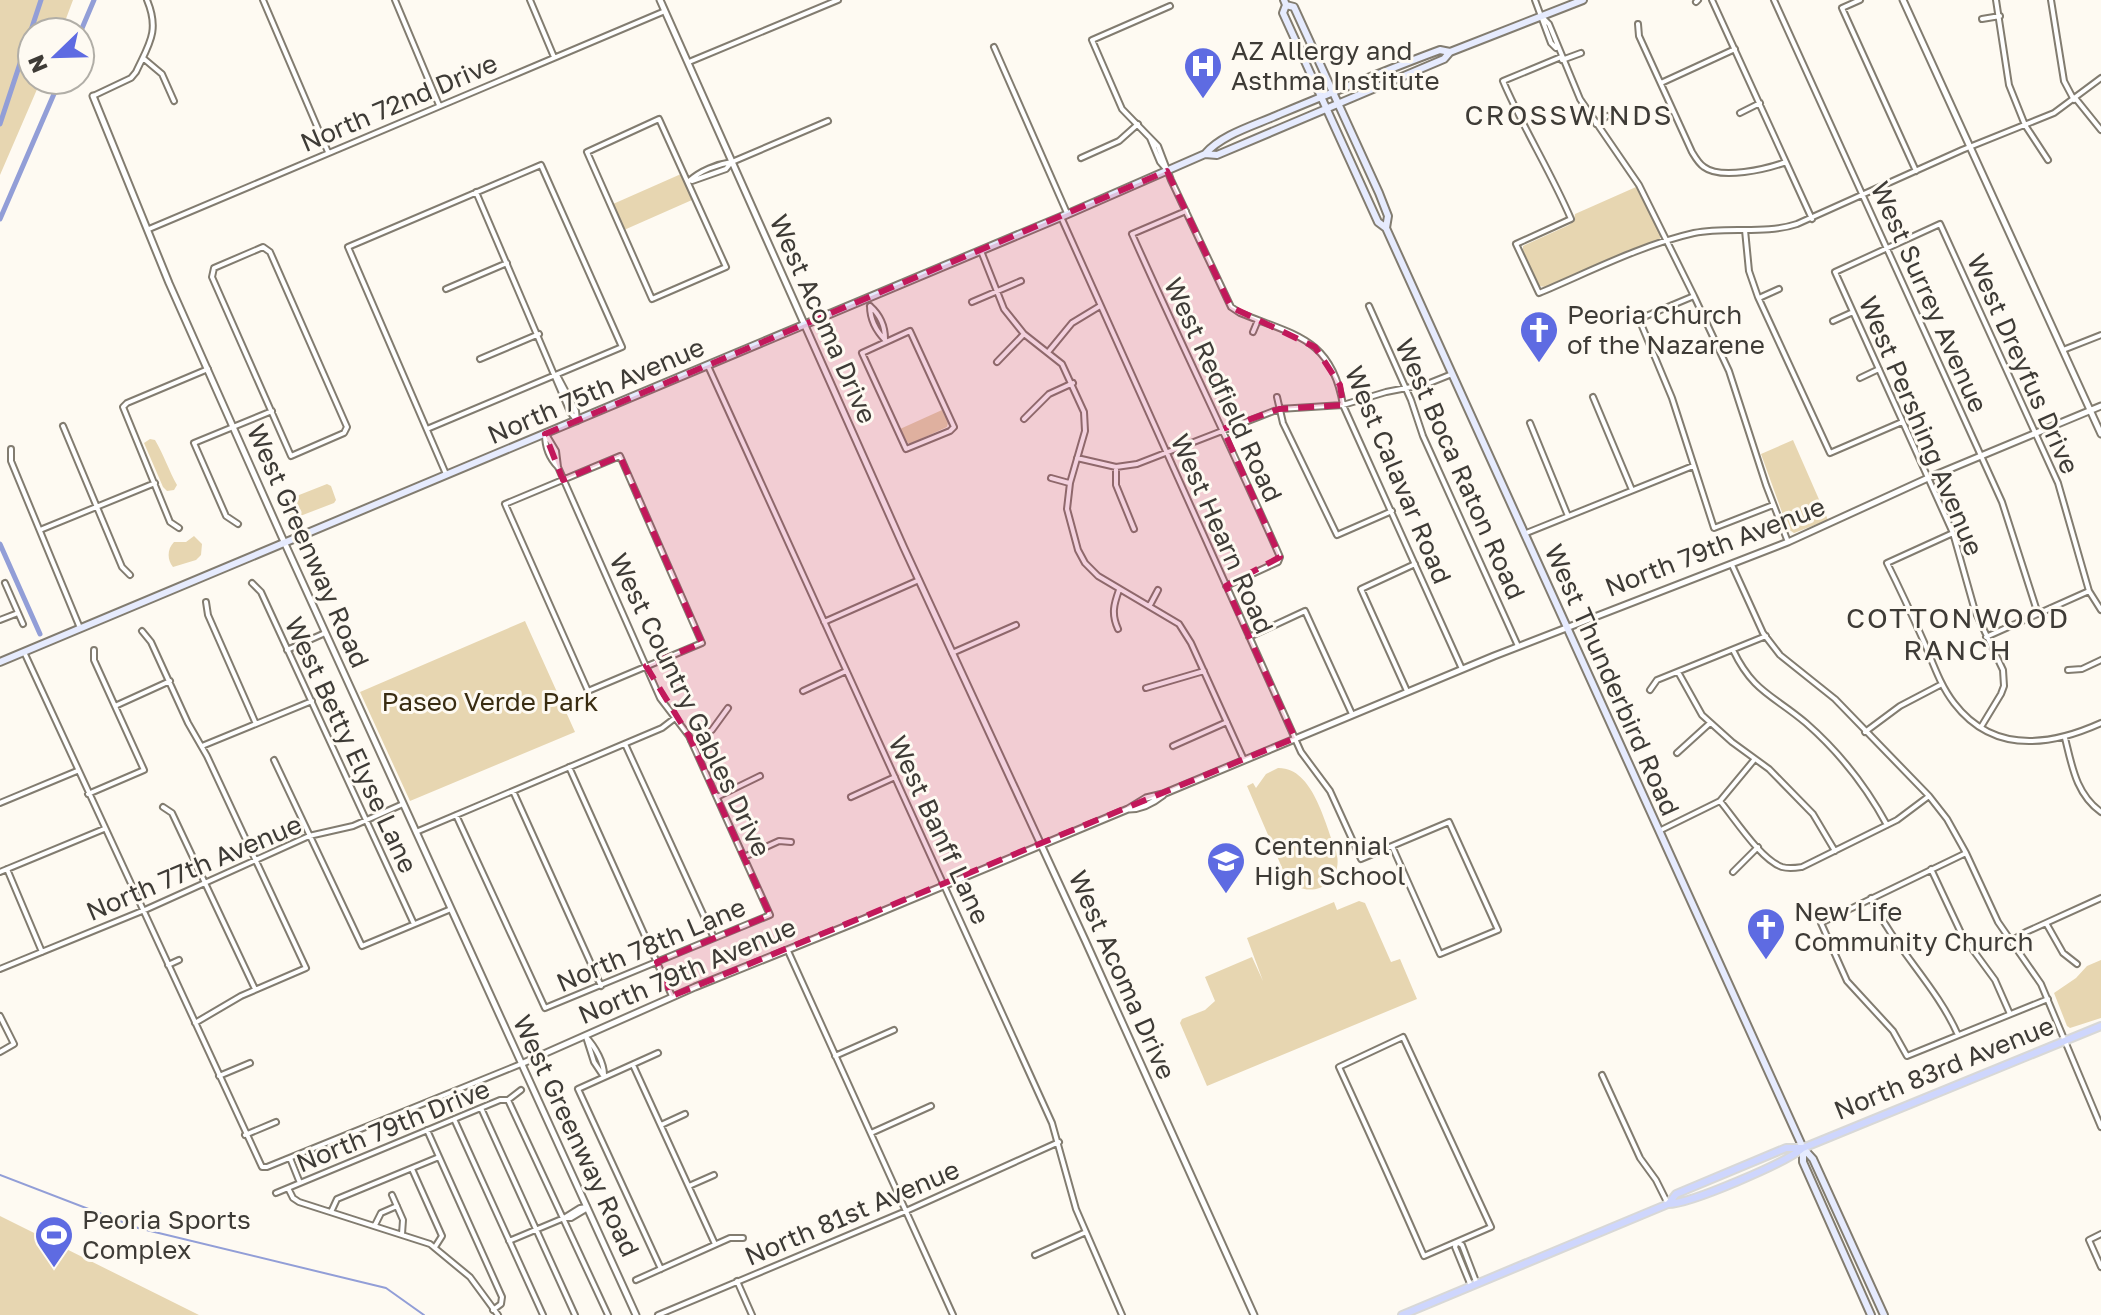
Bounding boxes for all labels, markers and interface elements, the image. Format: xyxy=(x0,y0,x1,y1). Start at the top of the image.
north arrow xyxy=(16,16,96,96)
place label: AZ Allergy and Asthma Institute xyxy=(1231,35,1440,96)
hospital icon: AZ Allergy and Asthma Institute xyxy=(1182,45,1224,100)
street label: North 72nd Drive xyxy=(296,47,502,158)
text: N xyxy=(21,51,53,77)
district label: CROSSWINDS xyxy=(1465,98,1673,131)
street label: West Surrey Avenue xyxy=(1865,177,1994,417)
street label: West Acoma Drive xyxy=(763,210,883,428)
street label: West Dreyfus Drive xyxy=(1961,249,2086,479)
street label: West Redfield Road xyxy=(1158,273,1289,507)
street label: West Pershing Avenue xyxy=(1853,291,1990,560)
place label: Peoria Church of the Nazarene xyxy=(1567,299,1765,360)
church icon: Peoria Church of the Nazarene xyxy=(1518,309,1560,364)
street label: North 75th Avenue xyxy=(483,331,709,450)
street label: West Boca Raton Road xyxy=(1389,334,1532,604)
street label: West Calavar Road xyxy=(1339,361,1458,588)
street label: West Greenway Road xyxy=(241,419,376,672)
street label: West Hearn Road xyxy=(1164,429,1280,639)
street label: North 79th Avenue xyxy=(1600,490,1829,603)
street label: West Thunderbird Road xyxy=(1539,539,1686,820)
street label: West Country Gables Drive xyxy=(603,548,778,862)
district label: COTTONWOOD RANCH xyxy=(1846,601,2070,666)
street label: West Betty Elyse Lane xyxy=(279,612,424,878)
park label: Paseo Verde Park xyxy=(381,686,599,717)
street label: West Banff Lane xyxy=(882,731,997,929)
street label: North 77th Avenue xyxy=(81,808,306,927)
place label: Centennial High School xyxy=(1254,830,1406,891)
school or university icon: Centennial High School xyxy=(1205,840,1247,895)
street label: West Acoma Drive xyxy=(1062,866,1182,1084)
street label: North 78th Lane xyxy=(552,891,750,998)
place label: New Life Community Church xyxy=(1794,896,2033,957)
church icon: New Life Community Church xyxy=(1745,906,1787,961)
street label: North 79th Avenue xyxy=(573,911,800,1030)
street label: North 83rd Avenue xyxy=(1829,1009,2058,1126)
street label: West Greenway Road xyxy=(507,1010,646,1262)
street label: North 79th Drive xyxy=(292,1073,494,1178)
street label: North 81st Avenue xyxy=(740,1153,964,1272)
place label: Peoria Sports Complex xyxy=(82,1204,251,1265)
sports icon: Peoria Sports Complex xyxy=(33,1214,75,1269)

